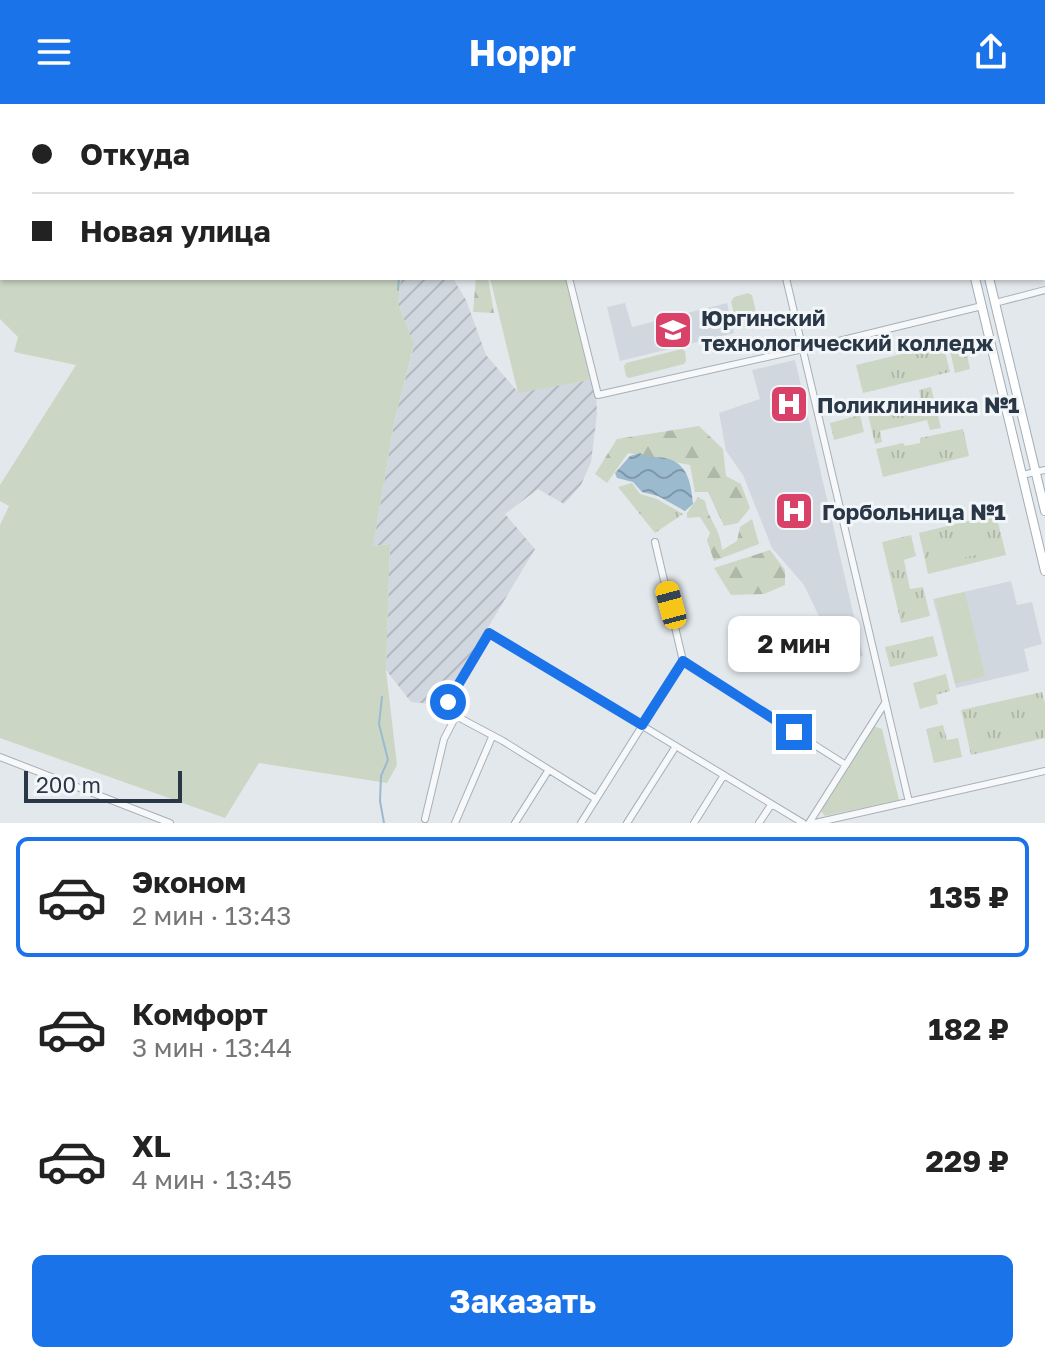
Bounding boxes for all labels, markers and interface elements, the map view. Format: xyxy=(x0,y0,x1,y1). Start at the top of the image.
icon: menu xyxy=(32,30,76,74)
icon: share xyxy=(969,30,1013,74)
text: Hoppr xyxy=(469,31,576,74)
text: Откуда xyxy=(80,136,190,172)
text: Новая улица xyxy=(80,213,271,249)
place label: Юргинский технологический колледж xyxy=(701,304,994,356)
school or university icon: Юргинский технологический колледж xyxy=(652,309,694,351)
hospital icon: Поликлинника №1 xyxy=(768,383,810,425)
place label: Поликлинника №1 xyxy=(817,391,1019,418)
hospital icon: Горбольница №1 xyxy=(773,490,815,532)
place label: Горбольница №1 xyxy=(822,498,1006,525)
car xyxy=(653,579,689,631)
callout: 2 мин xyxy=(728,616,860,672)
text: 2 мин xyxy=(758,628,830,659)
route start xyxy=(430,684,466,720)
route end xyxy=(776,714,812,750)
scale bar xyxy=(24,767,182,803)
text: 200 m xyxy=(36,771,101,798)
icon: car xyxy=(36,861,108,933)
text: Эконом xyxy=(132,864,246,900)
text: 135 ₽ xyxy=(929,879,1009,915)
text: 2 мин · 13:43 xyxy=(132,900,292,931)
icon: car xyxy=(36,993,108,1065)
text: Комфорт xyxy=(132,996,268,1032)
text: 182 ₽ xyxy=(928,1011,1009,1047)
text: 3 мин · 13:44 xyxy=(132,1032,292,1063)
icon: car xyxy=(36,1125,108,1197)
text: XL xyxy=(132,1128,171,1164)
text: 229 ₽ xyxy=(926,1143,1009,1179)
text: 4 мин · 13:45 xyxy=(132,1164,292,1195)
button: Заказать xyxy=(32,1255,1013,1347)

